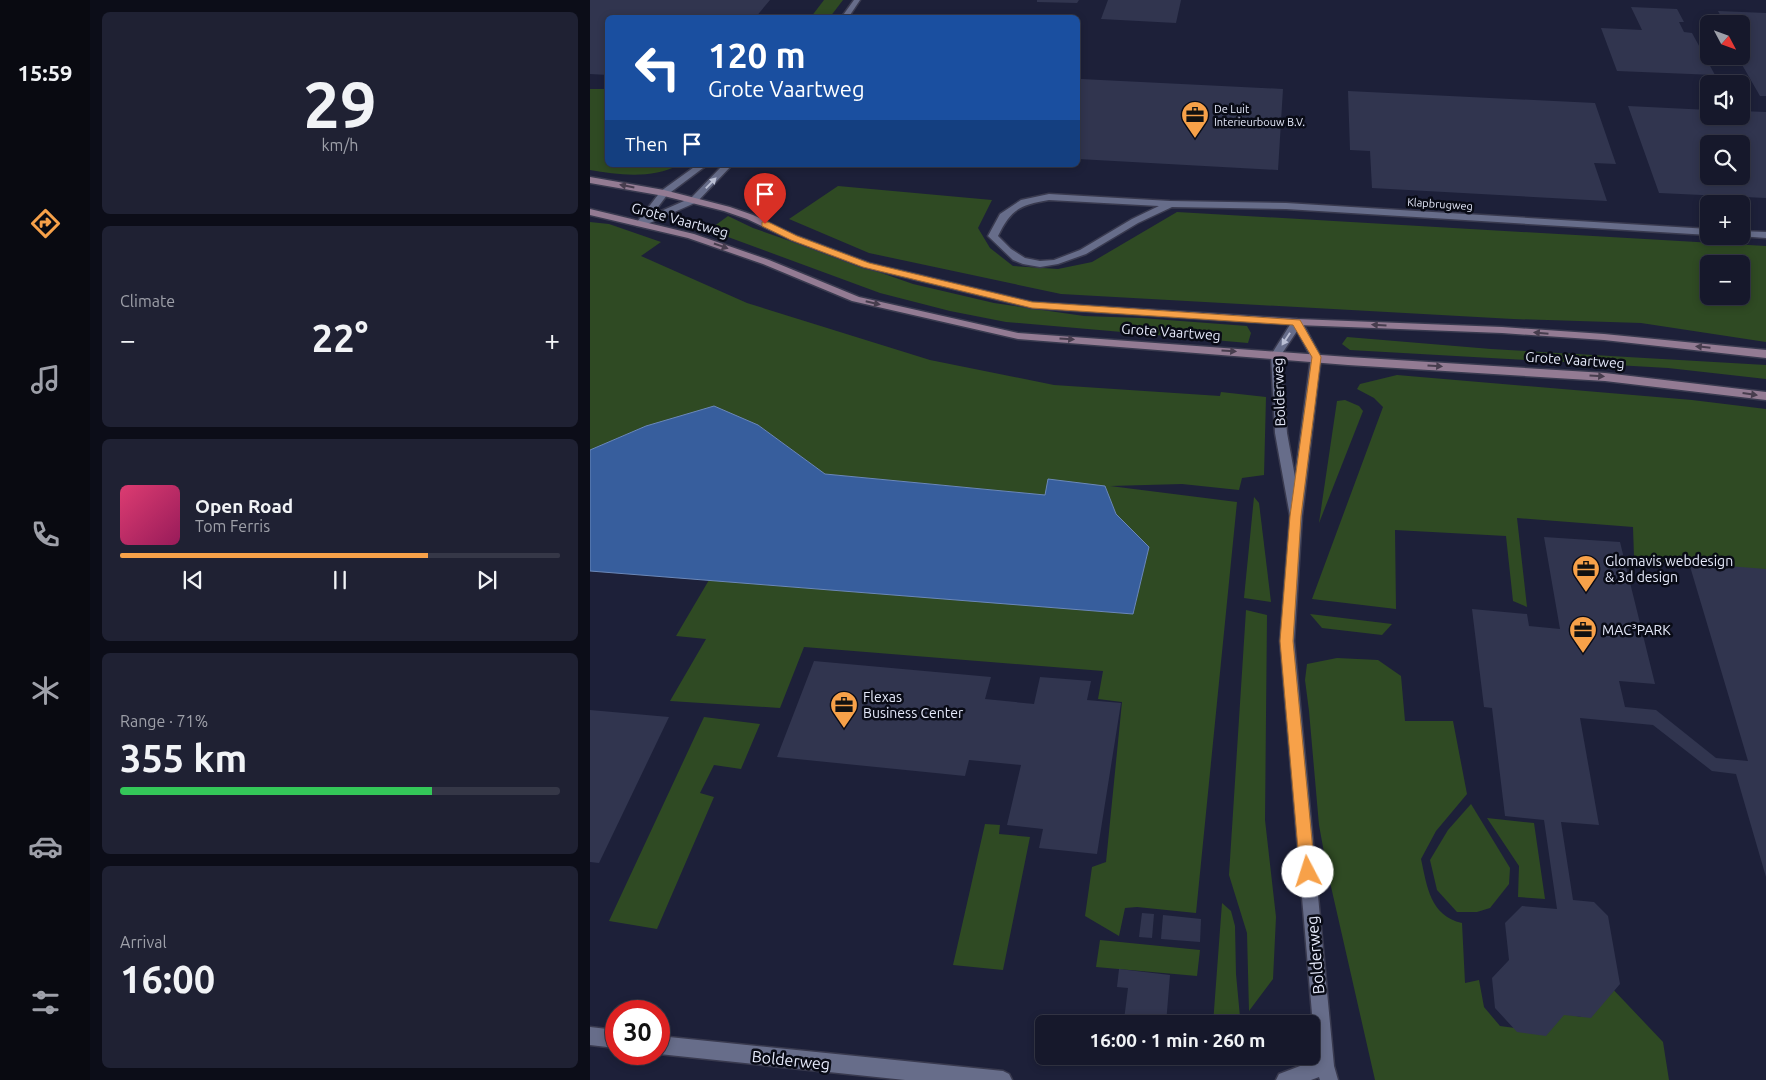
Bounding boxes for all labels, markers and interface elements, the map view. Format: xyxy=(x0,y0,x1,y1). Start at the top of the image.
north arrow xyxy=(1700,15,1750,65)
map controls xyxy=(1700,15,1750,305)
icon: left xyxy=(625,35,690,100)
text: 120 m xyxy=(708,35,806,75)
text: 15:59 xyxy=(17,60,73,85)
text: 29 xyxy=(303,67,377,140)
button: sound xyxy=(1700,75,1750,125)
text: Grote Vaartweg xyxy=(708,76,865,101)
office icon: De Luit Interieurbouw B.V. xyxy=(1180,100,1210,139)
place label: De Luit Interieurbouw B.V. xyxy=(1214,103,1305,128)
icon: arrive xyxy=(678,130,706,158)
text: Then xyxy=(625,133,668,155)
button: search xyxy=(1700,135,1750,185)
text: km/h xyxy=(322,136,358,154)
pin xyxy=(744,173,786,224)
one-way arrow xyxy=(705,177,717,189)
icon: arrive xyxy=(751,180,779,208)
one-way arrow xyxy=(619,182,635,190)
button: + xyxy=(1700,195,1750,245)
street label: Klapbrugweg xyxy=(1407,196,1473,212)
street label: Grote Vaartweg xyxy=(630,199,730,241)
icon: directions xyxy=(28,206,63,241)
one-way arrow xyxy=(714,242,729,250)
button: − xyxy=(1700,255,1750,305)
text: Climate xyxy=(120,292,175,310)
one-way arrow xyxy=(866,299,881,307)
text: 22° xyxy=(312,317,368,359)
street label: Grote Vaartweg xyxy=(1121,321,1221,343)
one-way arrow xyxy=(1371,321,1387,329)
text: − xyxy=(120,324,136,355)
text: + xyxy=(544,324,560,355)
one-way arrow xyxy=(1533,329,1549,337)
one-way arrow xyxy=(1281,332,1291,345)
one-way arrow xyxy=(1059,336,1075,344)
one-way arrow xyxy=(1695,343,1711,351)
one-way arrow xyxy=(1221,348,1237,356)
street label: Grote Vaartweg xyxy=(1525,349,1625,371)
street label: Bolderweg xyxy=(1270,357,1288,427)
icon: music xyxy=(28,362,63,397)
one-way arrow xyxy=(1427,363,1443,371)
one-way arrow xyxy=(1589,373,1605,381)
one-way arrow xyxy=(1742,390,1758,398)
text: Open Road xyxy=(195,495,293,517)
icon: phone xyxy=(28,517,63,552)
text: Tom Ferris xyxy=(195,517,270,535)
place label: Glomavis webdesign & 3d design xyxy=(1605,553,1733,585)
office icon: Glomavis webdesign & 3d design xyxy=(1571,554,1601,593)
icon: previous xyxy=(179,566,207,594)
icon: pause xyxy=(326,566,354,594)
icon: next xyxy=(473,566,501,594)
office icon: MAC³PARK xyxy=(1568,615,1598,654)
place label: MAC³PARK xyxy=(1602,622,1671,638)
icon: climate xyxy=(28,673,63,708)
place label: Flexas Business Center xyxy=(863,689,964,721)
office icon: Flexas Business Center xyxy=(829,690,859,729)
text: Range · 71% xyxy=(120,712,208,730)
text: 355 km xyxy=(120,737,247,779)
icon: car xyxy=(28,829,63,864)
position arrow xyxy=(1281,845,1333,897)
street label: Bolderweg xyxy=(1303,915,1327,995)
text: Arrival xyxy=(120,933,167,951)
text: 16:00 xyxy=(120,958,215,1000)
icon: filters xyxy=(28,985,63,1020)
speed limit sign: 30 xyxy=(605,1000,670,1065)
text: 16:00 · 1 min · 260 m xyxy=(1090,1029,1265,1051)
street label: Bolderweg xyxy=(751,1047,831,1073)

